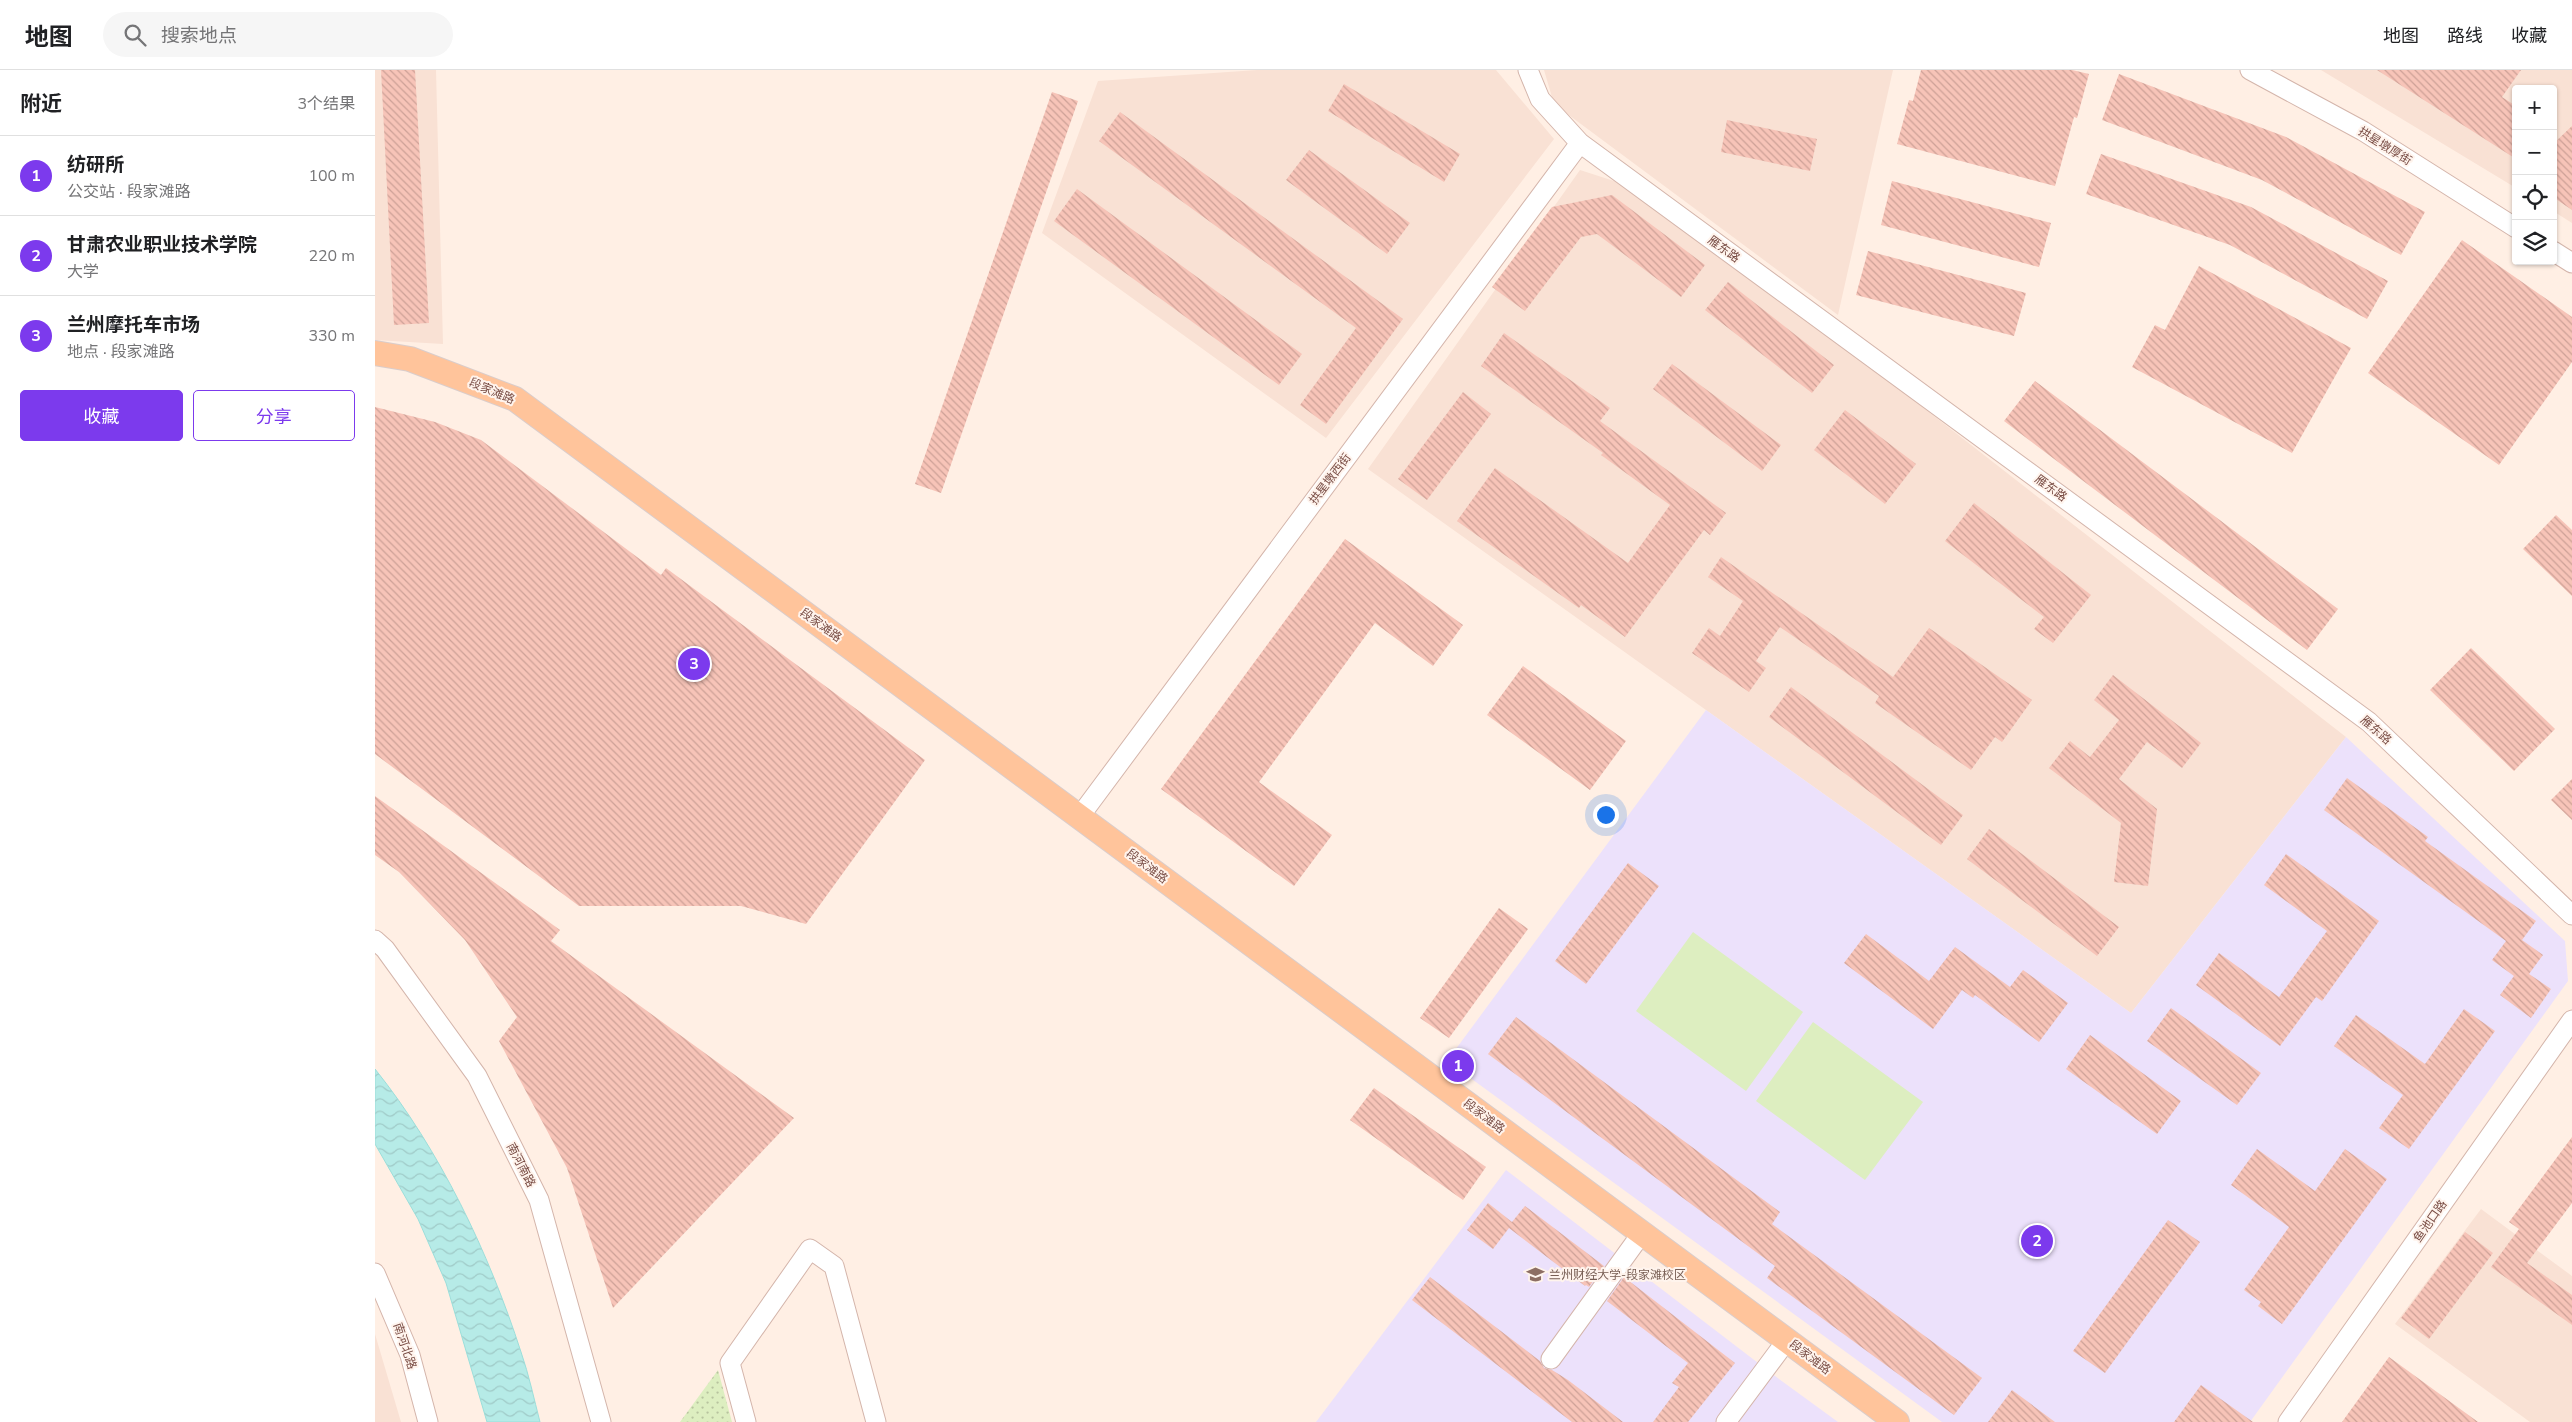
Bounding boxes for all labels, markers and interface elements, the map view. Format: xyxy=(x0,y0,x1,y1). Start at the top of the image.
search box xyxy=(103,12,453,57)
text: 地图 xyxy=(25,21,73,53)
icon: search xyxy=(121,21,149,49)
text: 搜索地点 xyxy=(161,23,237,49)
text: 地图 xyxy=(2383,24,2419,48)
text: 路线 xyxy=(2447,24,2483,48)
text: 收藏 xyxy=(2511,24,2547,48)
map controls xyxy=(2512,85,2557,265)
button: + xyxy=(2512,85,2557,130)
text: 附近 xyxy=(20,90,62,118)
text: 3个结果 xyxy=(297,93,355,115)
street label: 拱星墩厚街 xyxy=(2355,123,2415,169)
button: − xyxy=(2512,130,2557,175)
text: 纺研所 xyxy=(67,152,124,178)
text: 1 xyxy=(31,165,41,187)
text: 100 m xyxy=(308,165,355,187)
button: locate xyxy=(2512,175,2557,220)
text: 公交站 · 段家滩路 xyxy=(67,181,191,203)
button: layers xyxy=(2512,220,2557,265)
text: 甘肃农业职业技术学院 xyxy=(67,232,257,258)
street label: 雁东路 xyxy=(1705,232,1743,266)
text: 2 xyxy=(31,245,41,267)
text: 220 m xyxy=(308,245,355,267)
text: 大学 xyxy=(67,261,99,283)
text: 兰州摩托车市场 xyxy=(67,312,200,338)
text: 3 xyxy=(31,325,41,347)
text: 330 m xyxy=(308,325,355,347)
text: 地点 · 段家滩路 xyxy=(67,341,175,363)
street label: 段家滩路 xyxy=(467,374,517,408)
button: 收藏 xyxy=(20,390,183,441)
button: 分享 xyxy=(193,390,355,441)
street label: 拱星墩西街 xyxy=(1306,450,1354,508)
street label: 雁东路 xyxy=(2032,471,2070,505)
street label: 段家滩路 xyxy=(797,604,845,646)
pin: 3 xyxy=(678,645,710,683)
street label: 雁东路 xyxy=(2357,712,2395,748)
your location xyxy=(1593,802,1619,828)
street label: 段家滩路 xyxy=(1123,845,1171,887)
pin: 1 xyxy=(1442,1047,1474,1085)
street label: 段家滩路 xyxy=(1460,1095,1508,1137)
street label: 南河南路 xyxy=(503,1140,539,1190)
street label: 鱼池口路 xyxy=(2410,1197,2450,1245)
pin: 2 xyxy=(2021,1222,2053,1260)
school or university icon: 兰州财经大学-段家滩校区 xyxy=(1525,1265,1545,1285)
place label: 兰州财经大学-段家滩校区 xyxy=(1549,1267,1686,1283)
street label: 南河北路 xyxy=(390,1321,420,1371)
street label: 段家滩路 xyxy=(1786,1336,1834,1378)

